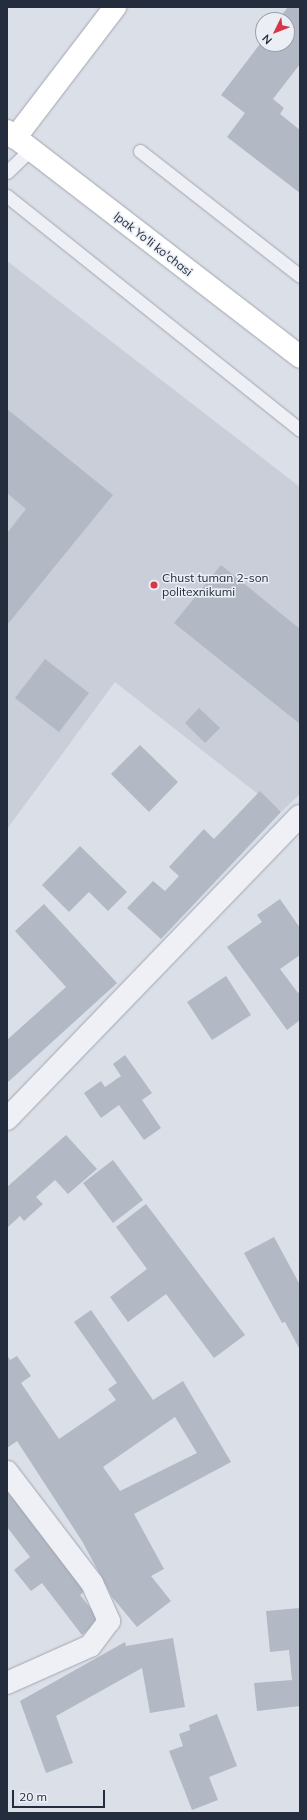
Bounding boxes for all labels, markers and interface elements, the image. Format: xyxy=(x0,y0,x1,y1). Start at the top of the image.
north arrow xyxy=(255,12,295,52)
text: N xyxy=(259,32,275,47)
street label: Ipak Yo'li ko'chasi xyxy=(111,209,195,279)
place label: Chust tuman 2-son politexnikumi xyxy=(162,571,269,599)
marker: Chust tuman 2-son politexnikumi xyxy=(149,580,159,590)
scale bar xyxy=(14,1782,107,1808)
text: 20 m xyxy=(19,1789,47,1804)

